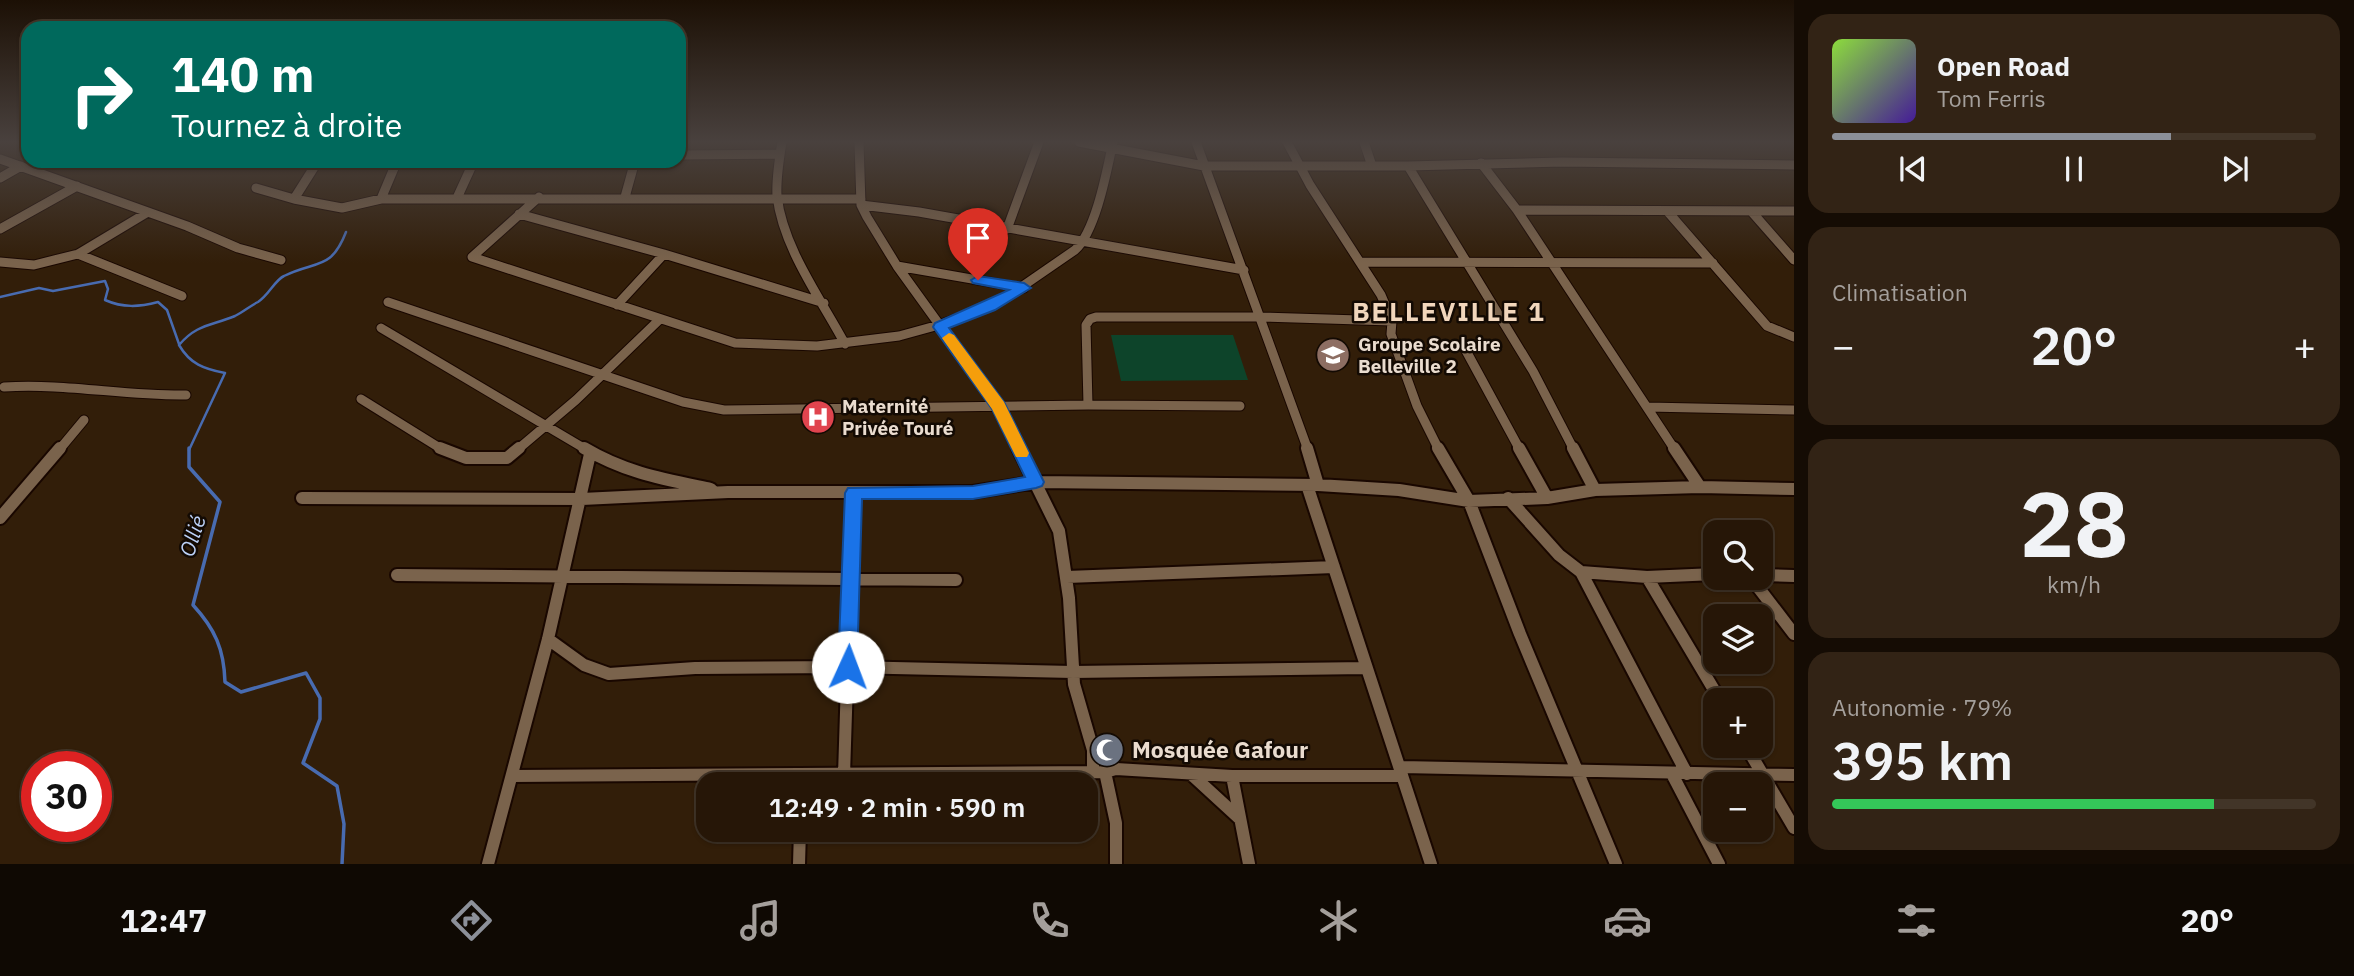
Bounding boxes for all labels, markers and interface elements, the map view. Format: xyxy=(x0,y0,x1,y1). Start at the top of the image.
text: 140 m xyxy=(171,42,315,105)
icon: right xyxy=(56,49,147,140)
text: Open Road xyxy=(1937,49,2070,83)
text: Tom Ferris xyxy=(1937,83,2046,113)
text: Tournez à droite xyxy=(171,104,402,146)
icon: previous xyxy=(1894,150,1932,188)
icon: pause xyxy=(2055,150,2093,188)
icon: next xyxy=(2216,150,2254,188)
pin xyxy=(948,208,1008,280)
icon: arrive xyxy=(959,219,997,257)
text: Climatisation xyxy=(1832,277,1968,307)
district label: BELLEVILLE 1 xyxy=(1352,294,1546,328)
text: 20° xyxy=(2031,312,2117,379)
text: − xyxy=(1832,321,1855,370)
text: + xyxy=(2293,321,2316,370)
place label: Groupe Scolaire Belleville 2 xyxy=(1358,332,1501,378)
school or university icon: Groupe Scolaire Belleville 2 xyxy=(1314,336,1352,374)
place label: Maternité Privée Touré xyxy=(842,394,953,440)
hospital icon: Maternité Privée Touré xyxy=(799,398,837,436)
text: 28 xyxy=(2019,464,2129,582)
water label: Ollié xyxy=(172,511,212,560)
map controls xyxy=(1703,520,1773,842)
button: search xyxy=(1703,520,1773,590)
text: km/h xyxy=(2047,569,2101,599)
button: layers xyxy=(1703,604,1773,674)
position arrow xyxy=(811,630,885,704)
button: + xyxy=(1703,688,1773,758)
text: Autonomie · 79% xyxy=(1832,692,2012,722)
text: 395 km xyxy=(1832,727,2013,794)
mosque icon: Mosquée Gafour xyxy=(1088,731,1126,769)
place label: Mosquée Gafour xyxy=(1132,734,1308,764)
speed limit sign: 30 xyxy=(21,751,112,842)
button: − xyxy=(1703,772,1773,842)
text: 12:49 · 2 min · 590 m xyxy=(769,790,1025,824)
icon: directions xyxy=(447,896,496,945)
icon: music xyxy=(736,896,785,945)
icon: phone xyxy=(1025,896,1074,945)
icon: climate xyxy=(1314,896,1363,945)
icon: car xyxy=(1603,896,1652,945)
icon: filters xyxy=(1892,896,1941,945)
text: 12:47 xyxy=(120,899,207,941)
text: 20° xyxy=(2181,899,2234,941)

